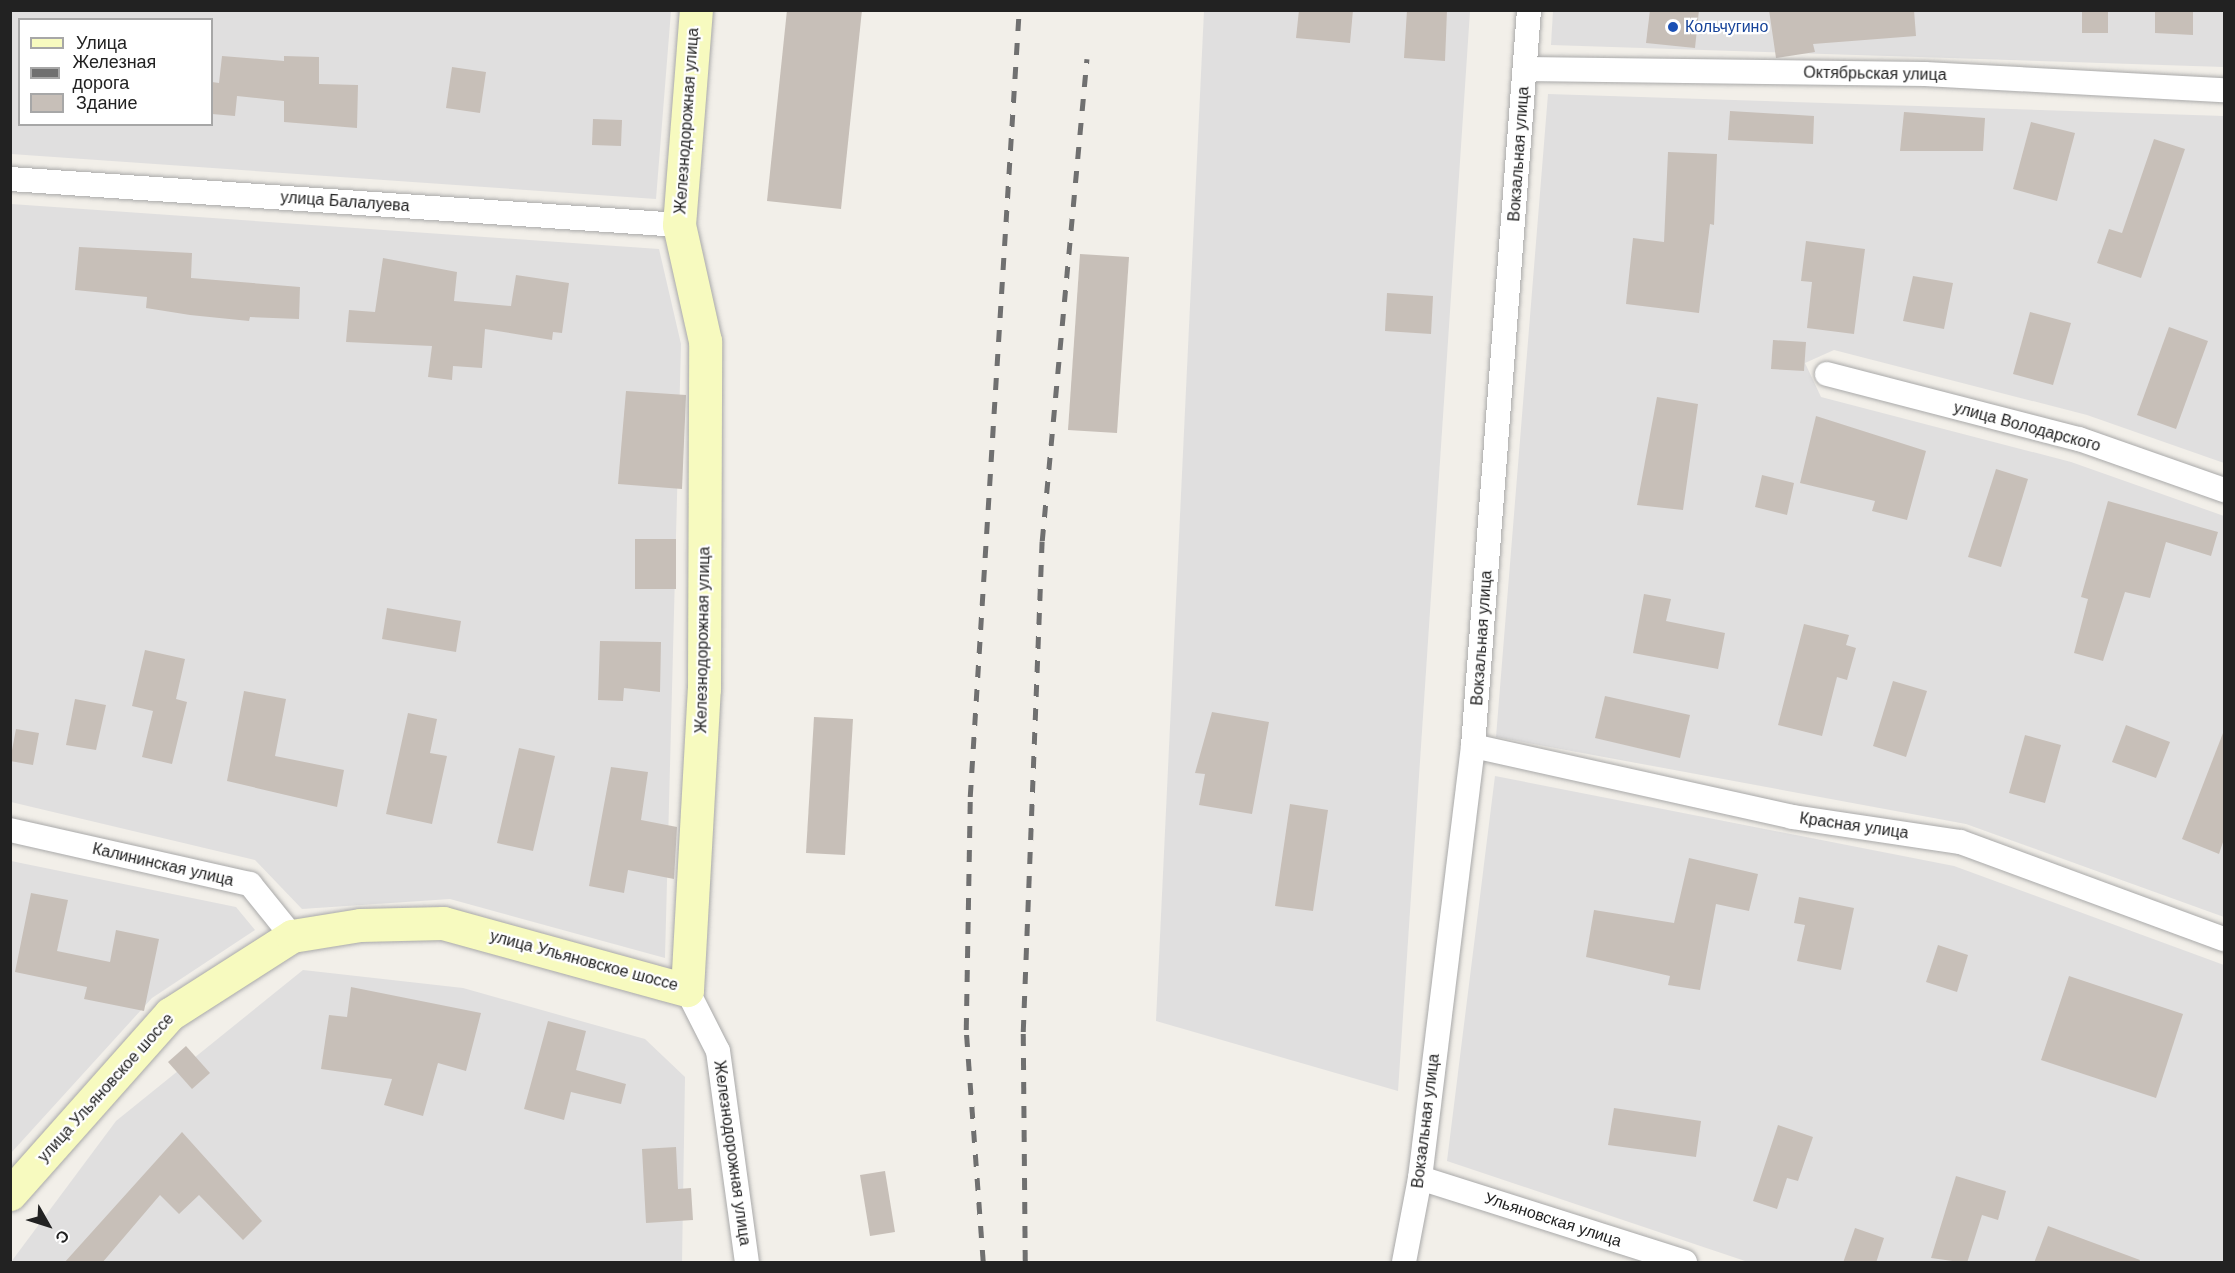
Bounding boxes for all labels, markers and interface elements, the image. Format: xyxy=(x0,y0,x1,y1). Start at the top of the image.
place label: Кольчугино xyxy=(1685,17,1768,37)
legend xyxy=(18,18,213,126)
marker: Кольчугино xyxy=(1666,20,1680,34)
street label: Железнодорожная улица xyxy=(671,27,703,215)
text: Улица xyxy=(76,33,127,53)
text: Железная дорога xyxy=(72,52,156,93)
street label: Октябрьская улица xyxy=(1803,63,1947,85)
street label: Вокзальная улица xyxy=(1505,86,1533,222)
text: Здание xyxy=(76,93,137,113)
street label: улица Балалуева xyxy=(280,188,410,216)
street label: улица Володарского xyxy=(1951,398,2103,456)
street label: Железнодорожная улица xyxy=(692,546,714,734)
street label: Вокзальная улица xyxy=(1468,570,1496,706)
street label: Красная улица xyxy=(1798,809,1910,843)
street label: Калининская улица xyxy=(90,839,236,891)
street label: улица Ульяновское шоссе xyxy=(488,927,680,995)
street label: улица Ульяновское шоссе xyxy=(34,1010,178,1166)
street label: Вокзальная улица xyxy=(1408,1053,1444,1189)
street label: Железнодорожная улица xyxy=(709,1059,755,1247)
street label: Ульяновская улица xyxy=(1482,1189,1624,1251)
north arrow xyxy=(18,1195,78,1255)
text: С xyxy=(52,1227,73,1246)

